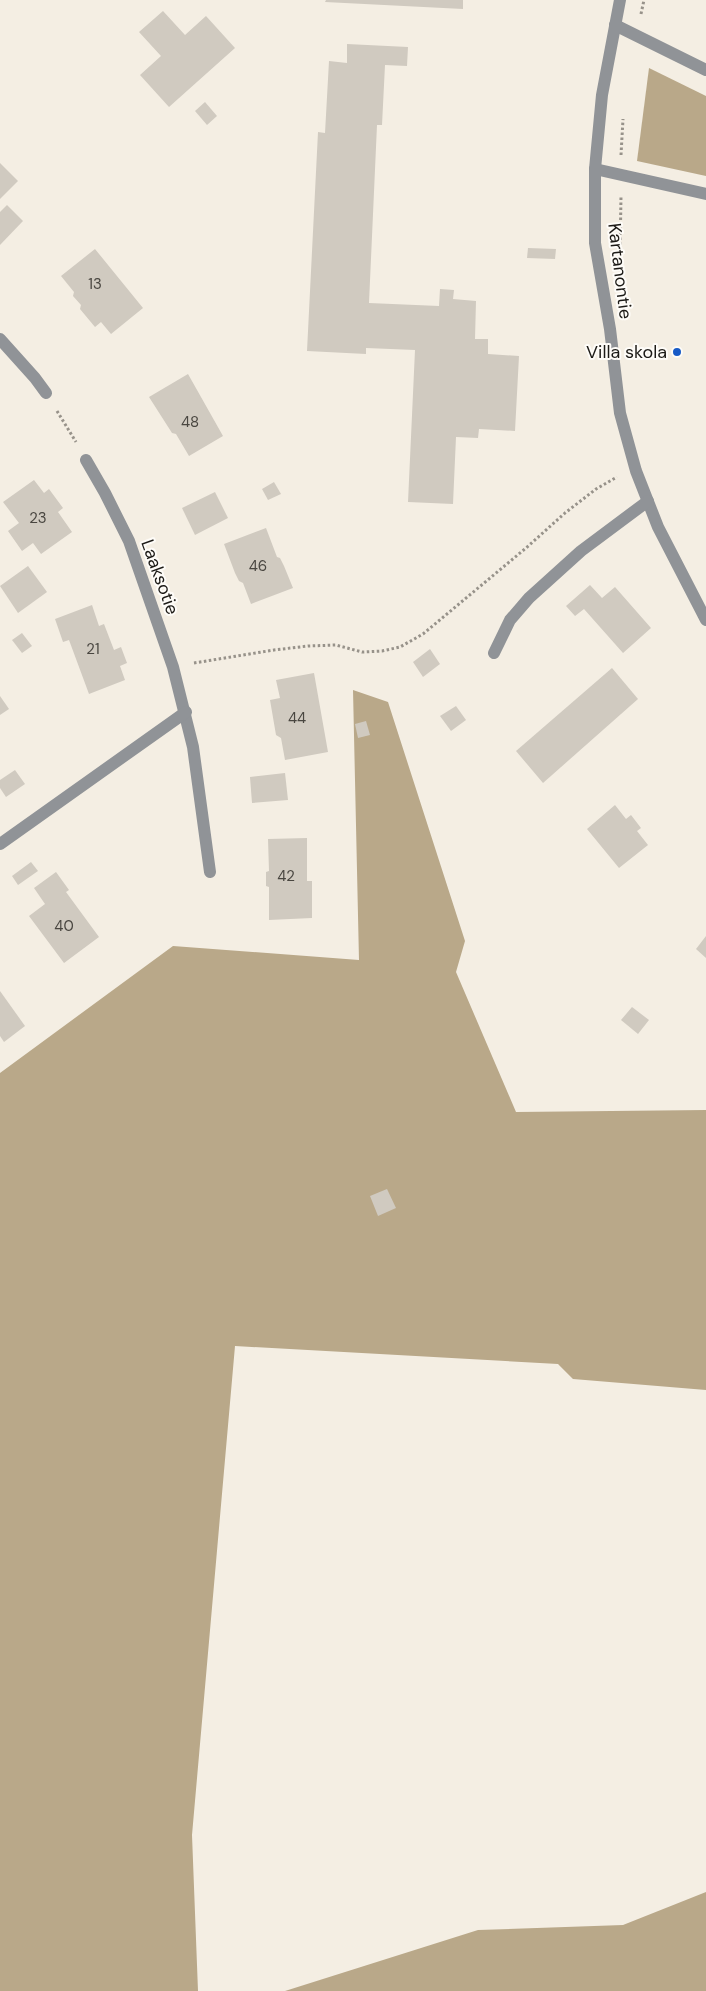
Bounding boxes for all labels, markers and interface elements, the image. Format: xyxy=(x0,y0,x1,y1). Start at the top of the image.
street label: Kartanontie xyxy=(602,222,638,320)
house number: 13 xyxy=(88,274,102,294)
place label: Villa skola xyxy=(586,340,667,364)
marker: Villa skola xyxy=(671,346,683,358)
house number: 48 xyxy=(181,412,199,432)
house number: 23 xyxy=(29,508,47,528)
street label: Laaksotie xyxy=(135,536,185,618)
house number: 46 xyxy=(249,556,267,576)
house number: 21 xyxy=(86,639,100,659)
house number: 44 xyxy=(288,708,306,728)
house number: 42 xyxy=(277,866,295,886)
house number: 40 xyxy=(54,916,74,936)

